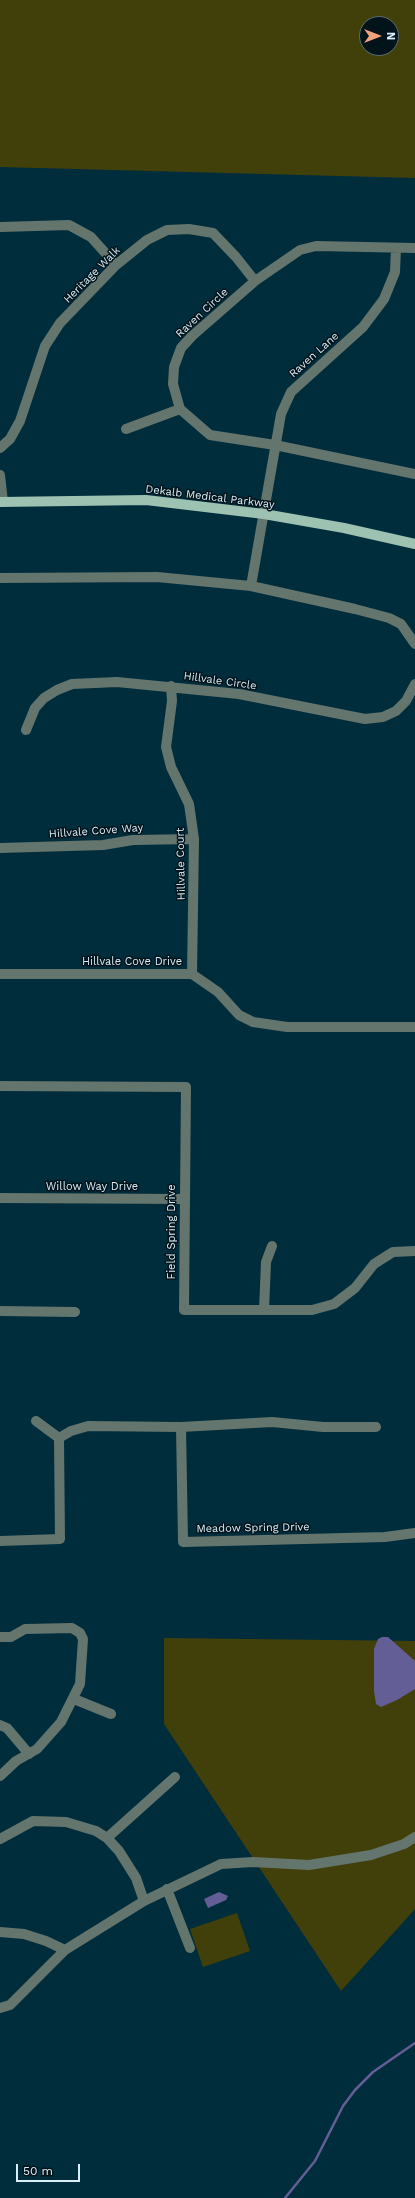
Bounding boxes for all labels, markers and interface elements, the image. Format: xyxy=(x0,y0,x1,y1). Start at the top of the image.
north arrow xyxy=(359,16,399,56)
text: N xyxy=(384,32,397,40)
street label: Heritage Walk xyxy=(61,244,123,306)
street label: Raven Circle xyxy=(173,285,231,341)
street label: Raven Lane xyxy=(287,329,341,381)
street label: Dekalb Medical Parkway xyxy=(145,483,275,511)
street label: Hillvale Circle xyxy=(183,669,257,693)
street label: Hillvale Cove Way xyxy=(48,821,144,841)
street label: Hillvale Court xyxy=(174,828,188,900)
street label: Hillvale Cove Drive xyxy=(82,955,182,969)
street label: Willow Way Drive xyxy=(46,1180,138,1194)
street label: Field Spring Drive xyxy=(165,1184,179,1280)
street label: Meadow Spring Drive xyxy=(196,1520,310,1536)
scale bar xyxy=(18,2156,82,2182)
text: 50 m xyxy=(23,2164,53,2178)

